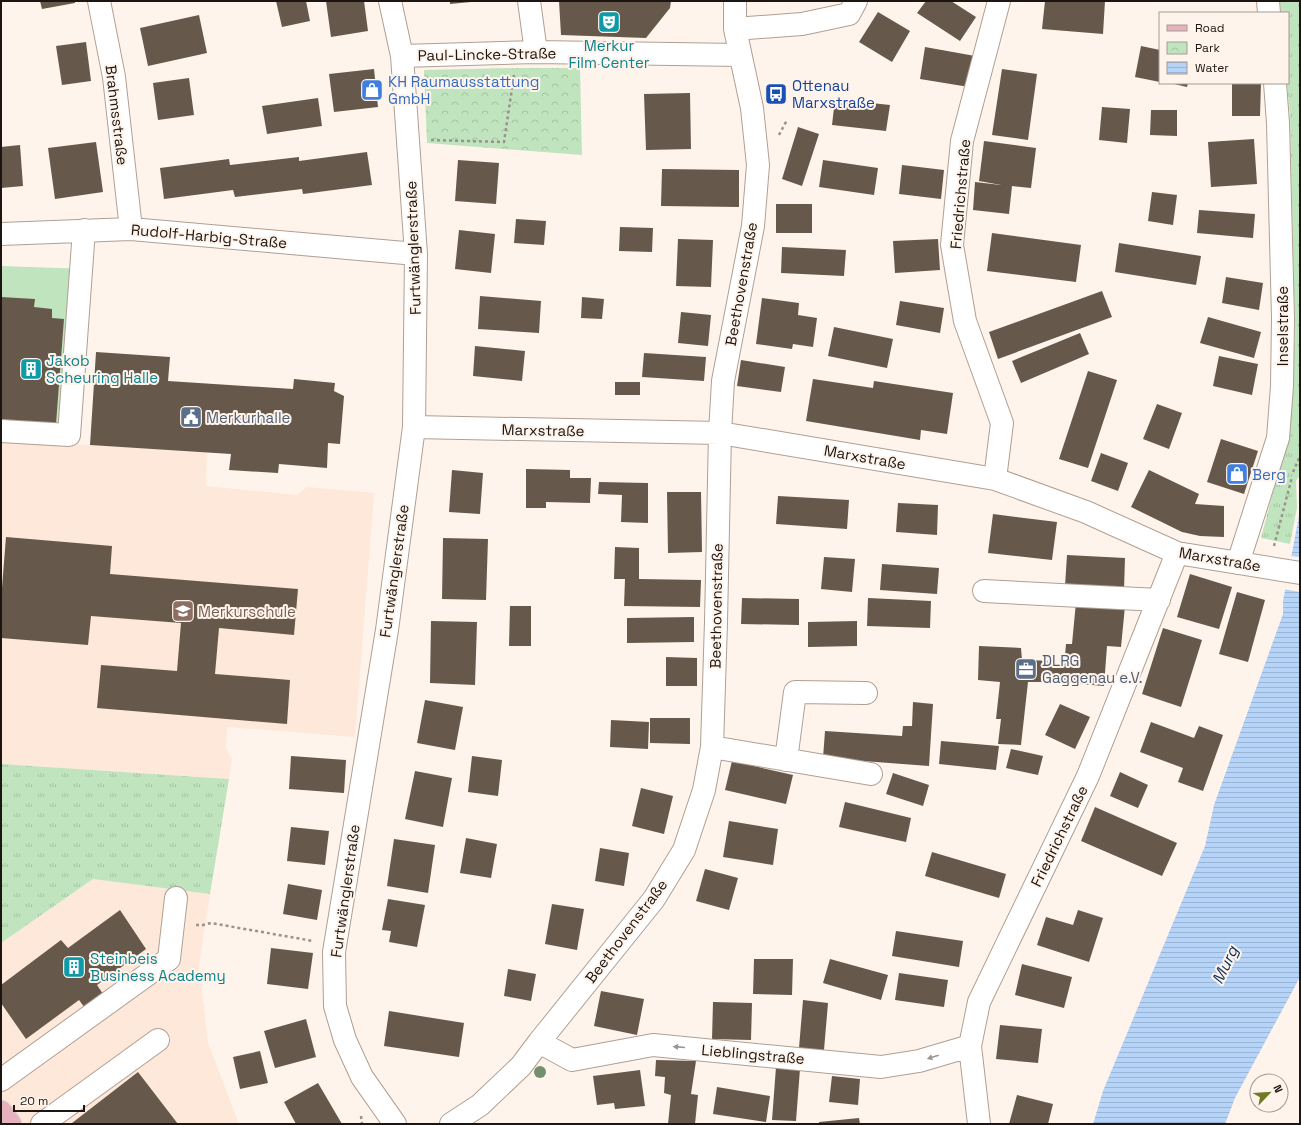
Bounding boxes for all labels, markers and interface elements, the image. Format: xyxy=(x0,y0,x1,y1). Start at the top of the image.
theatre icon: Merkur Film Center xyxy=(596,9,622,35)
legend xyxy=(1159,12,1289,84)
text: Road xyxy=(1195,20,1224,36)
place label: Merkur Film Center xyxy=(569,36,650,72)
text: Park xyxy=(1195,40,1220,56)
street label: Paul-Lincke-Straße xyxy=(417,43,557,65)
text: Water xyxy=(1195,60,1229,76)
street label: Brahmsstraße xyxy=(101,64,133,166)
place label: KH Raumausstattung GmbH xyxy=(388,72,539,108)
place label: Ottenau Marxstraße xyxy=(792,76,875,112)
shop icon: KH Raumausstattung GmbH xyxy=(359,77,385,103)
bus stop icon: Ottenau Marxstraße xyxy=(763,81,789,107)
street label: Friedrichstraße xyxy=(946,138,974,250)
street label: Furtwänglerstraße xyxy=(401,180,425,315)
street label: Rudolf-Harbig-Straße xyxy=(130,220,288,252)
street label: Beethovenstraße xyxy=(721,221,761,347)
street label: Inselstraße xyxy=(1273,286,1292,366)
place label: Jakob Scheuring Halle xyxy=(46,351,158,387)
building icon: Jakob Scheuring Halle xyxy=(18,356,44,382)
public building icon: Merkurhalle xyxy=(178,404,204,430)
place label: Merkurhalle xyxy=(206,408,291,427)
street label: Marxstraße xyxy=(501,420,585,440)
street label: Marxstraße xyxy=(823,440,908,474)
shop icon: Berg xyxy=(1224,461,1250,487)
place label: Berg xyxy=(1252,465,1286,484)
street label: Furtwänglerstraße xyxy=(375,503,413,639)
street label: Marxstraße xyxy=(1178,542,1263,576)
street label: Beethovenstraße xyxy=(705,543,727,669)
school or university icon: Merkurschule xyxy=(170,598,196,624)
place label: Merkurschule xyxy=(198,602,296,621)
place label: DLRG Gaggenau e.V. xyxy=(1042,651,1142,687)
office icon: DLRG Gaggenau e.V. xyxy=(1013,656,1039,682)
street label: Friedrichstraße xyxy=(1026,782,1092,890)
street label: Furtwänglerstraße xyxy=(326,823,364,959)
street label: Beethovenstraße xyxy=(581,875,671,987)
water label: Murg xyxy=(1207,942,1243,987)
place label: Steinbeis Business Academy xyxy=(90,949,226,985)
building icon: Steinbeis Business Academy xyxy=(61,954,87,980)
street label: Lieblingstraße xyxy=(701,1040,806,1068)
one-way arrow xyxy=(673,1044,685,1050)
one-way arrow xyxy=(927,1054,939,1060)
north arrow xyxy=(1249,1073,1289,1113)
text: N xyxy=(1270,1082,1286,1095)
scale bar xyxy=(14,1087,84,1113)
text: 20 m xyxy=(20,1093,48,1109)

